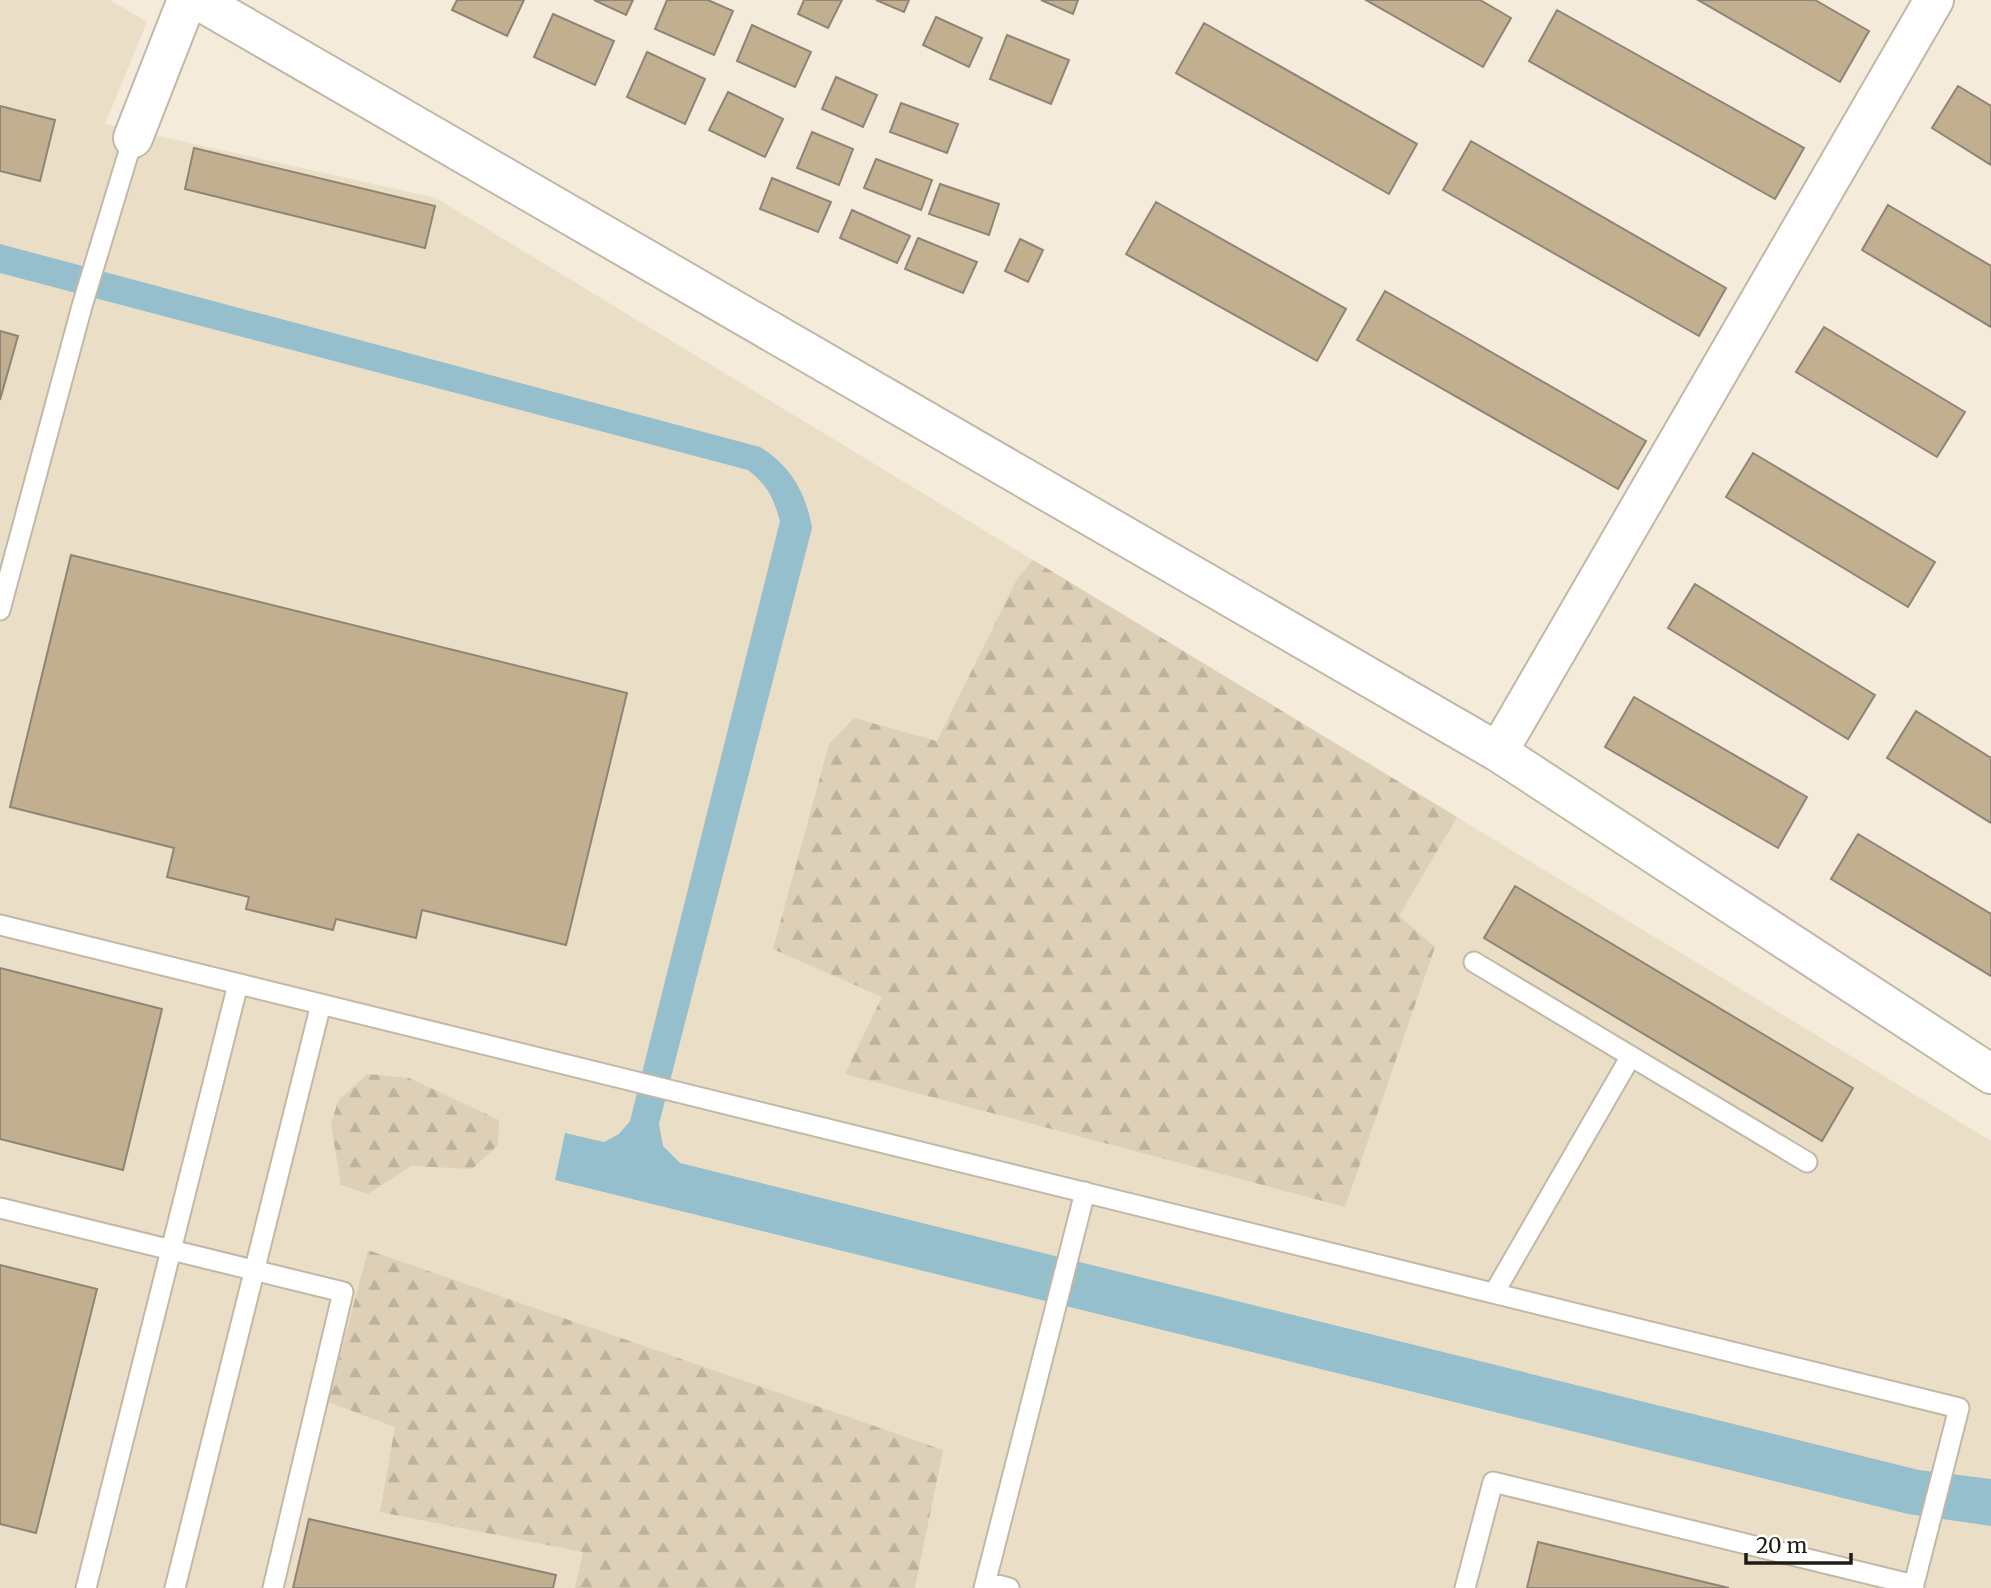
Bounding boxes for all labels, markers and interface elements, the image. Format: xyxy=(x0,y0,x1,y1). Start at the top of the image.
scale bar xyxy=(1746,1522,1851,1566)
text: 20 m xyxy=(1756,1532,1808,1559)

